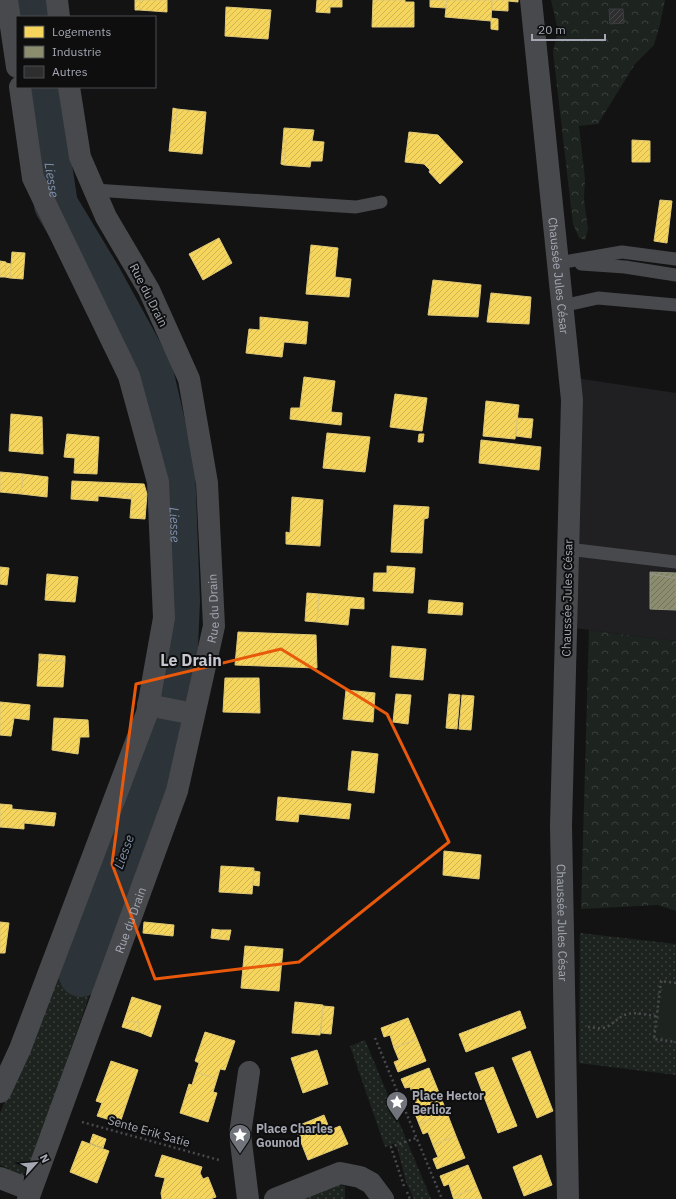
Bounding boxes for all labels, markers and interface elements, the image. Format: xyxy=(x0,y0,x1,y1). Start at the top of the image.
legend xyxy=(16,16,156,88)
scale bar xyxy=(532,16,605,42)
text: 20 m xyxy=(538,22,566,37)
text: Logements xyxy=(52,24,112,39)
text: Industrie xyxy=(52,44,102,59)
text: Autres xyxy=(52,64,88,79)
water label: Liesse xyxy=(41,161,63,199)
street label: Chaussée Jules César xyxy=(546,216,573,335)
street label: Rue du Drain xyxy=(127,261,171,329)
water label: Liesse xyxy=(166,507,184,543)
street label: Chaussée Jules César xyxy=(558,539,576,657)
street label: Rue du Drain xyxy=(203,574,222,644)
district label: Le Drain xyxy=(160,650,222,670)
water label: Liesse xyxy=(110,832,138,871)
street label: Chaussée Jules César xyxy=(554,864,571,982)
street label: Rue du Drain xyxy=(111,885,149,955)
place label: Place Hector Berlioz xyxy=(412,1088,484,1117)
place icon: Place Hector Berlioz xyxy=(384,1089,410,1122)
street label: Sente Erik Satie xyxy=(106,1112,192,1150)
place label: Place Charles Gounod xyxy=(256,1121,333,1150)
place icon: Place Charles Gounod xyxy=(227,1122,253,1155)
north arrow xyxy=(16,1143,56,1183)
text: N xyxy=(37,1152,53,1165)

